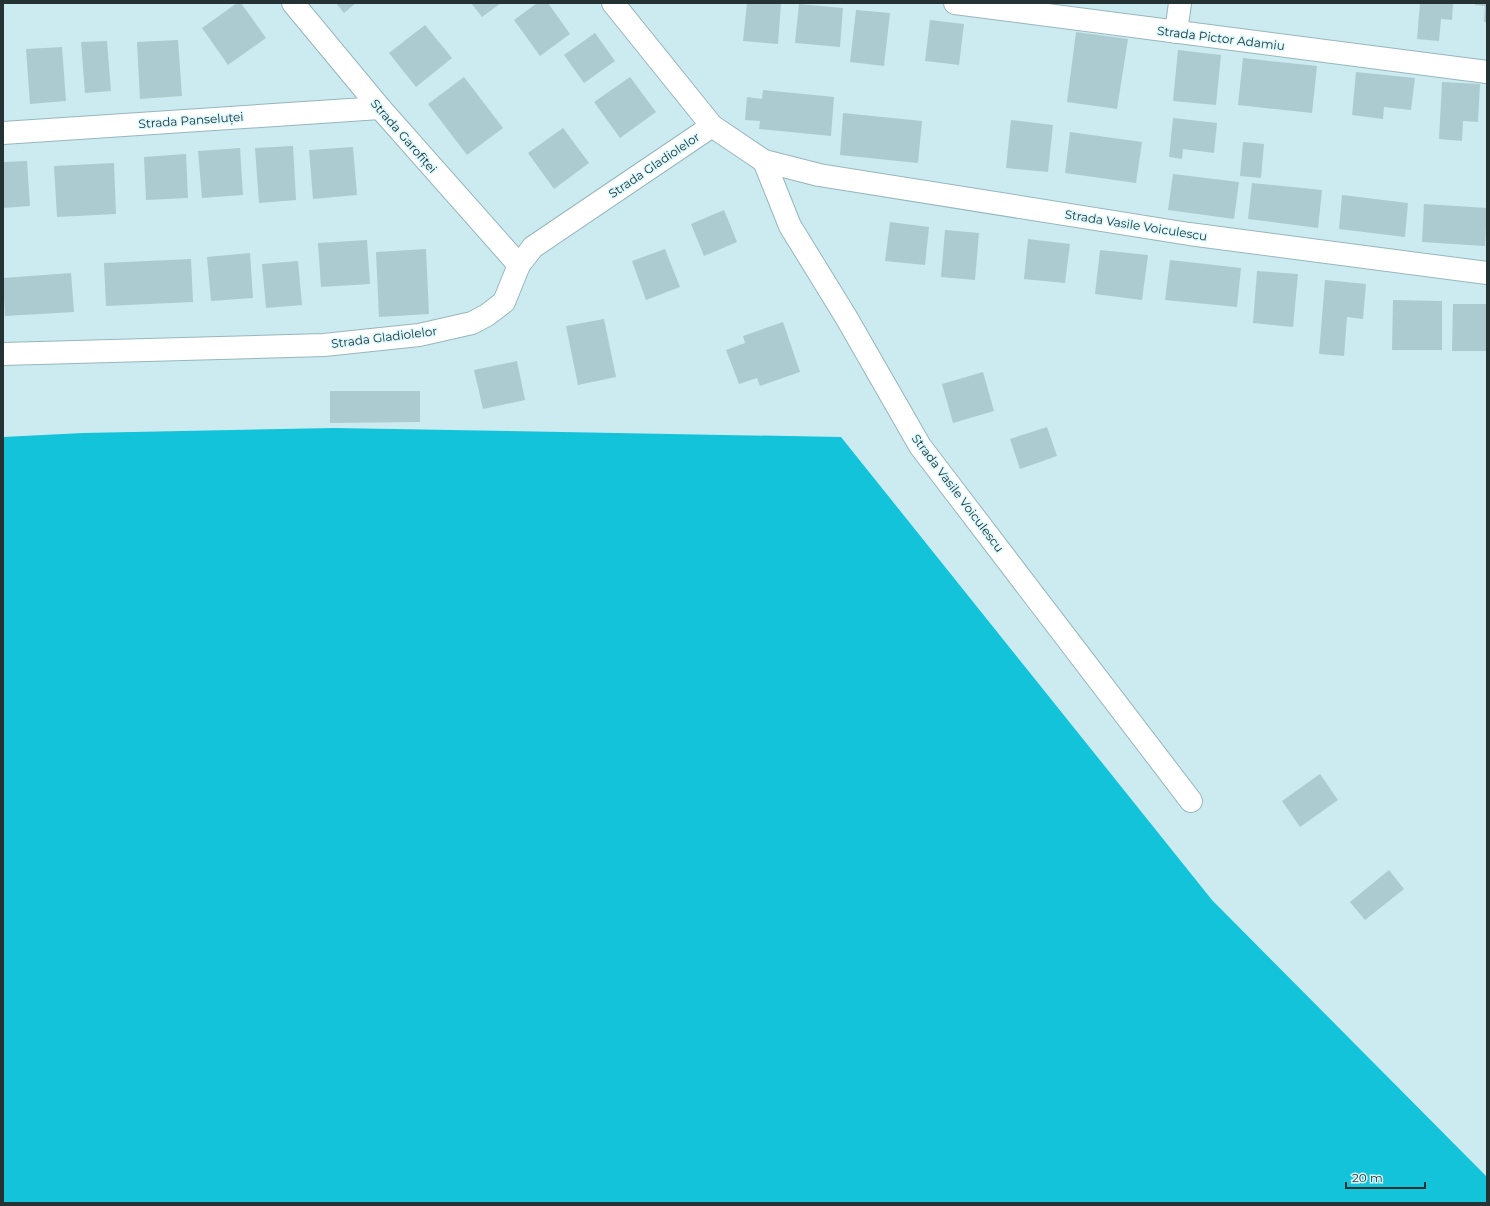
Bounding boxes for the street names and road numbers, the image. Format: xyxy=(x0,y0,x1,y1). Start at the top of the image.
street label: Strada Pictor Adamiu xyxy=(1156,23,1286,53)
street label: Strada Garofiței xyxy=(368,96,440,176)
street label: Strada Panseluței xyxy=(138,109,244,131)
street label: Strada Gladiolelor xyxy=(606,129,703,201)
street label: Strada Vasile Voiculescu xyxy=(1064,206,1208,244)
street label: Strada Gladiolelor xyxy=(330,323,438,351)
street label: Strada Vasile Voiculescu xyxy=(909,431,1007,555)

